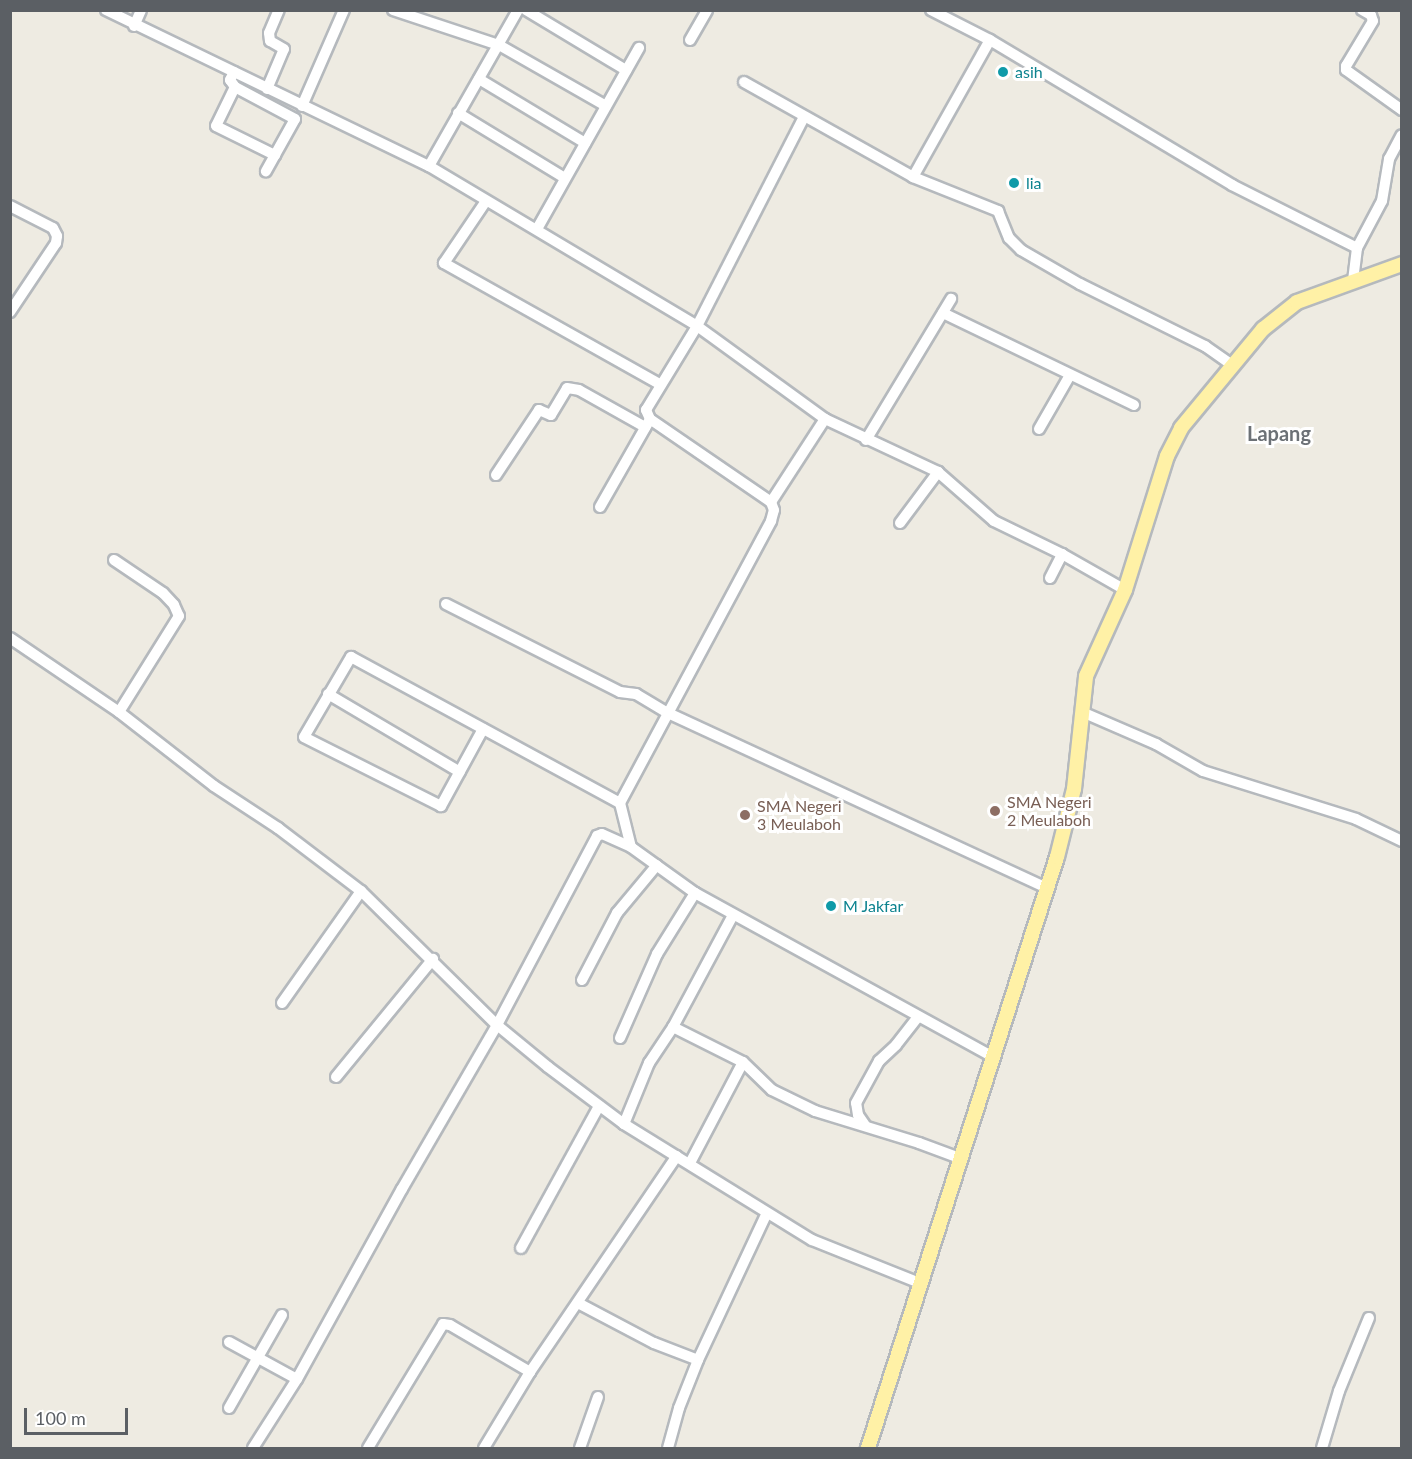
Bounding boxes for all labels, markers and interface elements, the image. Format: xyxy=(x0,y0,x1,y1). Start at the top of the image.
place label: asih xyxy=(1015,62,1043,82)
marker: asih xyxy=(996,65,1010,79)
place label: lia xyxy=(1026,173,1042,193)
marker: lia xyxy=(1007,176,1021,190)
district label: Lapang xyxy=(1247,421,1311,445)
place label: SMA Negeri 2 Meulaboh xyxy=(1007,792,1092,830)
place label: SMA Negeri 3 Meulaboh xyxy=(757,796,842,834)
marker: SMA Negeri 2 Meulaboh xyxy=(988,804,1002,818)
marker: SMA Negeri 3 Meulaboh xyxy=(738,808,752,822)
place label: M Jakfar xyxy=(843,896,904,916)
marker: M Jakfar xyxy=(824,899,838,913)
scale bar xyxy=(27,1396,130,1434)
text: 100 m xyxy=(35,1407,86,1429)

